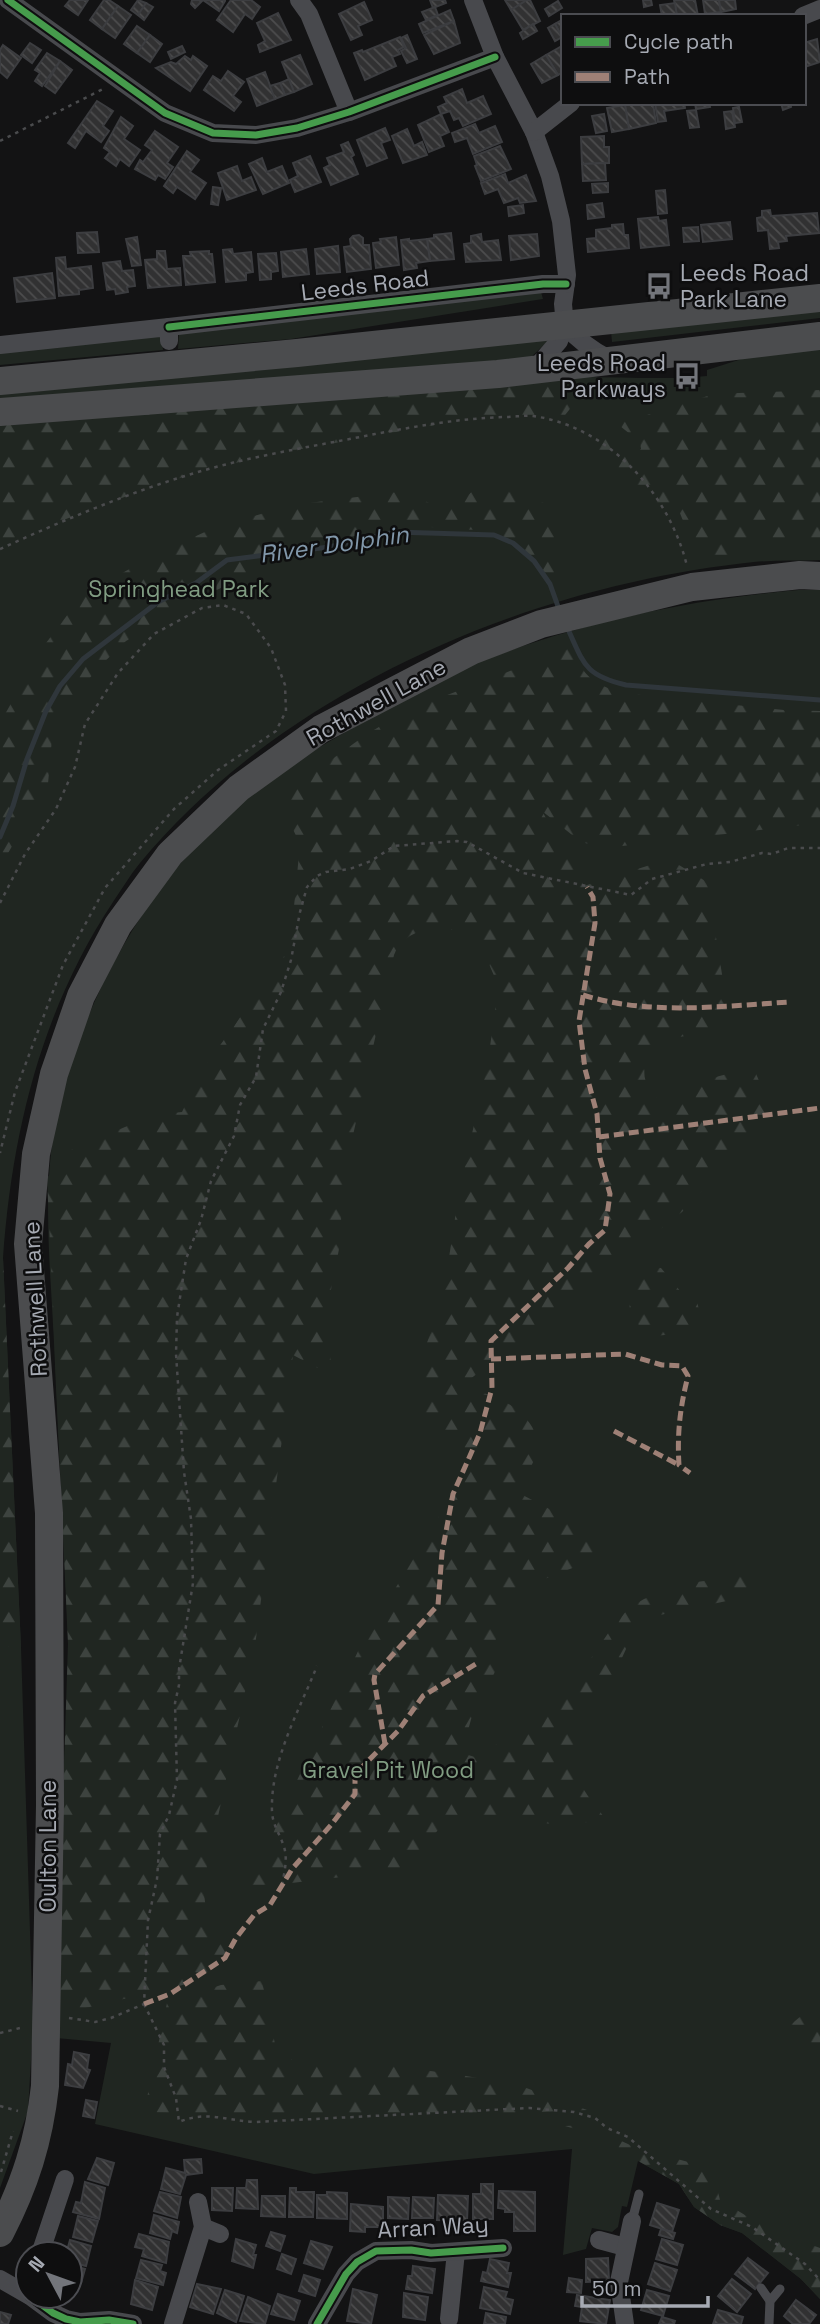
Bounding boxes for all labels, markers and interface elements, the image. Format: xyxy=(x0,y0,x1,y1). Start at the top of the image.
legend xyxy=(561,14,806,105)
text: Cycle path xyxy=(624,28,733,55)
text: Path xyxy=(624,63,670,90)
place label: Leeds Road Park Lane xyxy=(680,258,809,314)
street label: Leeds Road xyxy=(299,262,431,308)
bus stop icon: Leeds Road Park Lane xyxy=(644,271,674,301)
place label: Leeds Road Parkways xyxy=(537,348,666,404)
bus stop icon: Leeds Road Parkways xyxy=(672,361,702,391)
water label: River Dolphin xyxy=(257,518,412,570)
park label: Springhead Park xyxy=(88,574,270,604)
street label: Rothwell Lane xyxy=(301,651,451,753)
street label: Rothwell Lane xyxy=(16,1221,54,1377)
park label: Gravel Pit Wood xyxy=(302,1755,474,1785)
street label: Oulton Lane xyxy=(33,1780,63,1913)
street label: Arran Way xyxy=(377,2209,489,2245)
north arrow xyxy=(14,2240,84,2310)
text: N xyxy=(23,2251,50,2277)
scale bar xyxy=(582,2264,708,2308)
text: 50 m xyxy=(592,2275,642,2302)

